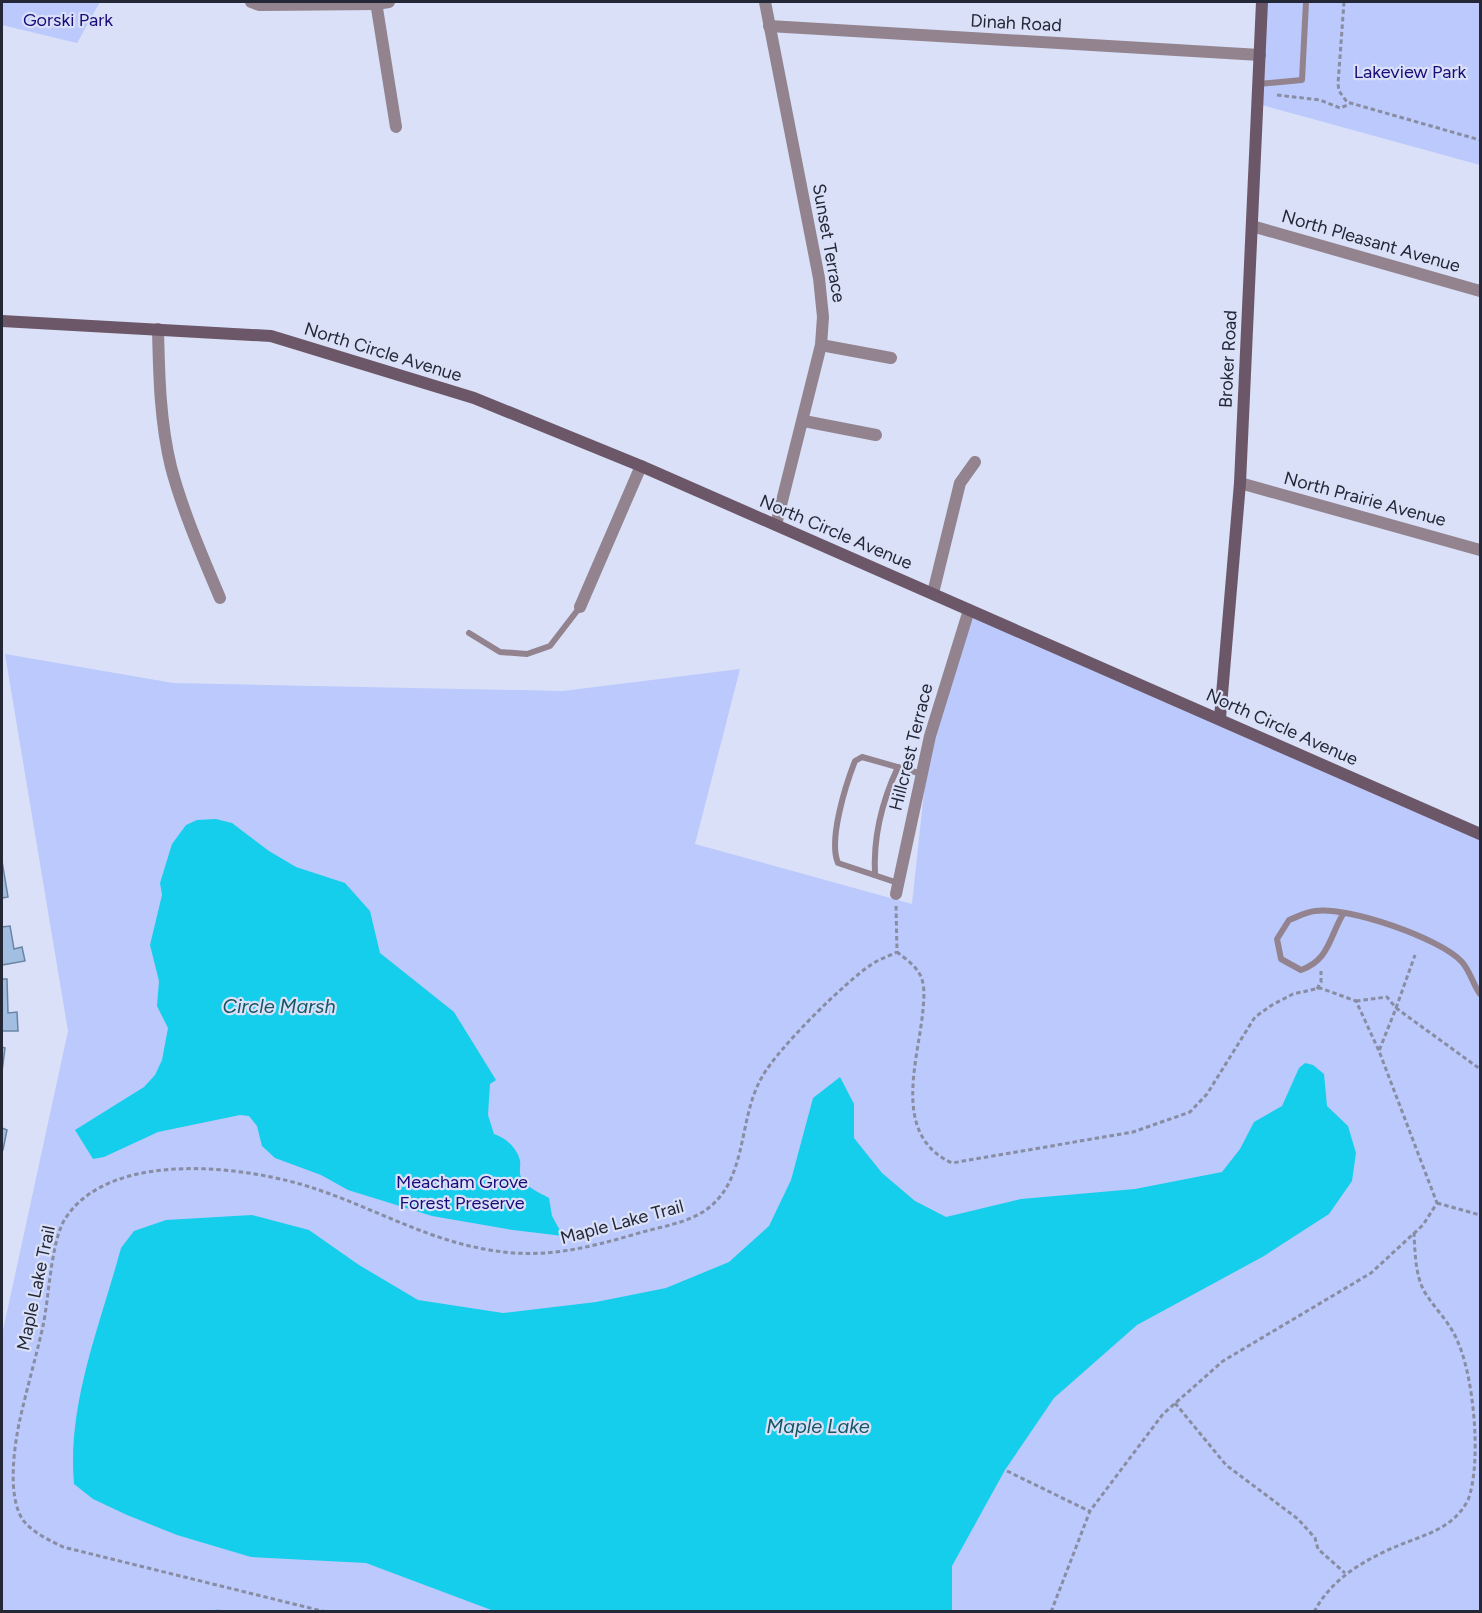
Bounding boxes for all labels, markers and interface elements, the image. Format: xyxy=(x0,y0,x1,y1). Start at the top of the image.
park label: Gorski Park xyxy=(23,9,113,31)
street label: Dinah Road xyxy=(970,10,1062,36)
park label: Lakeview Park xyxy=(1354,61,1467,83)
street label: Sunset Terrace xyxy=(808,182,850,304)
street label: North Pleasant Avenue xyxy=(1279,205,1463,277)
street label: Broker Road xyxy=(1214,310,1242,408)
street label: North Circle Avenue xyxy=(301,318,465,387)
street label: North Prairie Avenue xyxy=(1282,467,1449,531)
street label: North Circle Avenue xyxy=(756,490,916,574)
street label: Hillcrest Terrace xyxy=(885,681,937,813)
street label: North Circle Avenue xyxy=(1203,684,1361,770)
water label: Circle Marsh xyxy=(222,994,336,1018)
park label: Meacham Grove Forest Preserve xyxy=(396,1171,528,1214)
street label: Maple Lake Trail xyxy=(558,1195,686,1249)
street label: Maple Lake Trail xyxy=(12,1224,60,1352)
water label: Maple Lake xyxy=(766,1414,870,1438)

